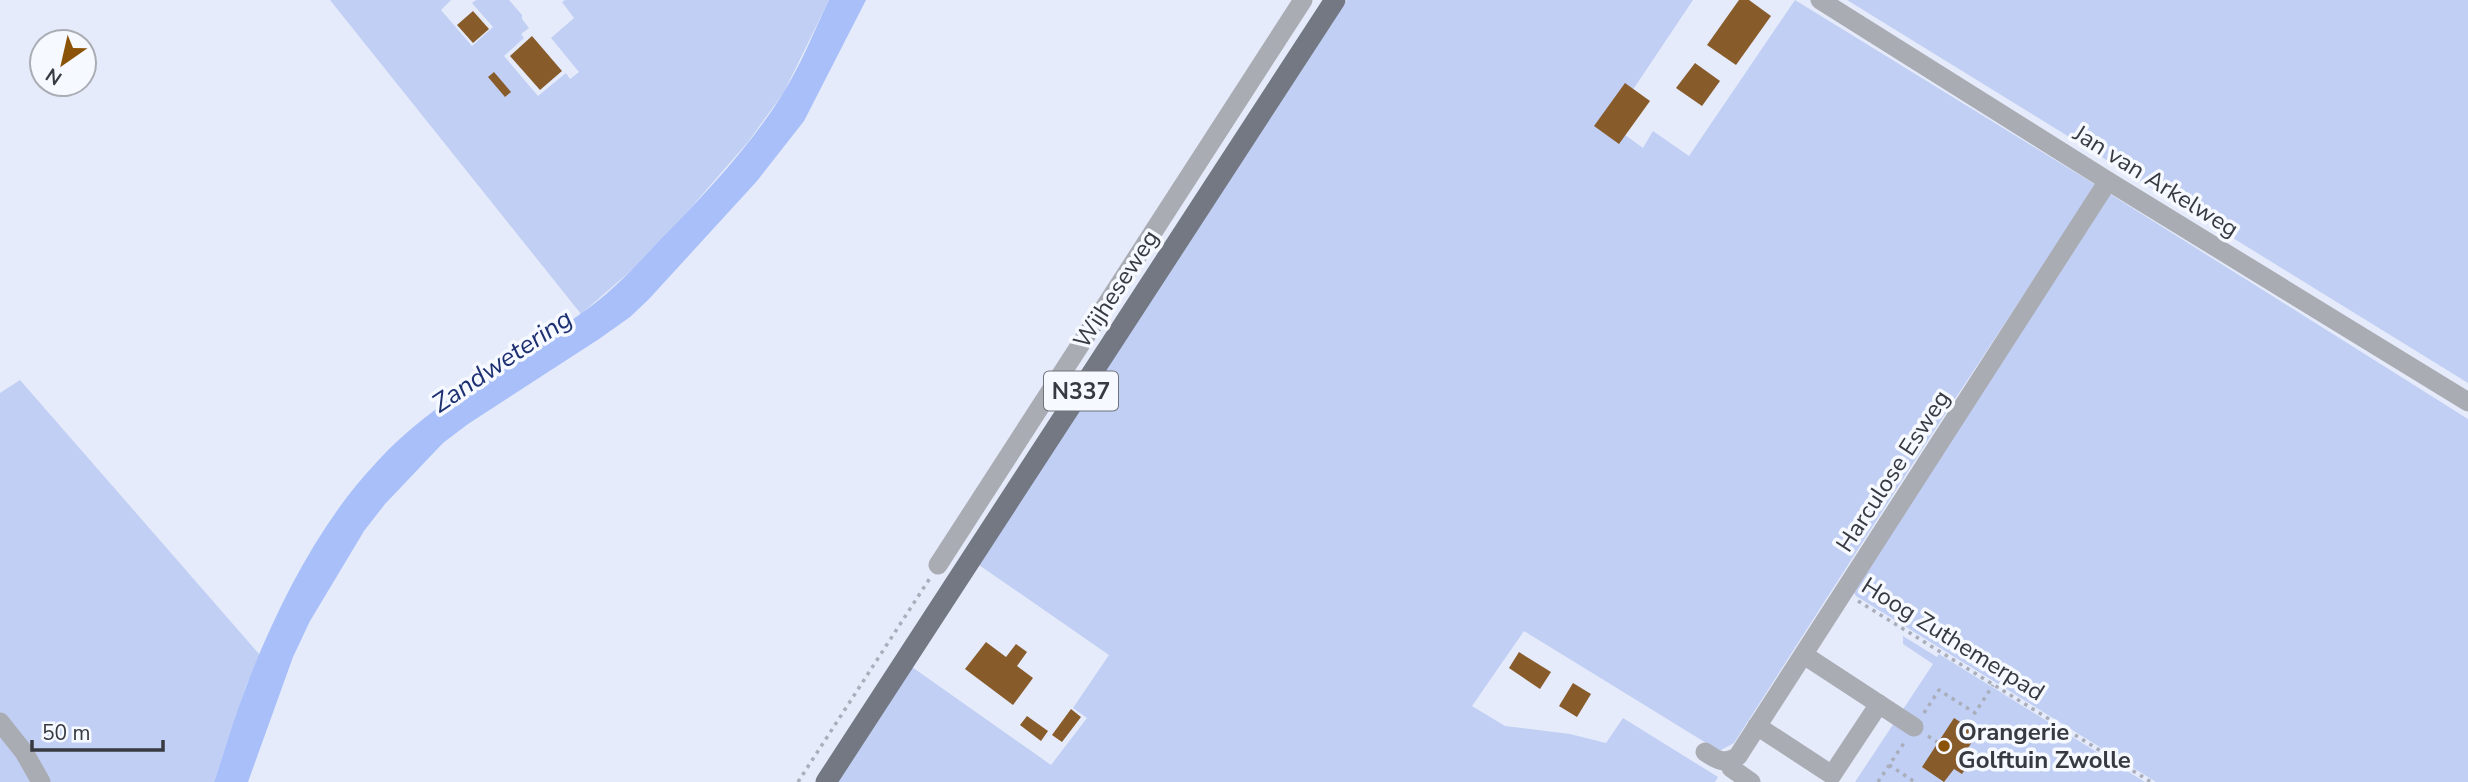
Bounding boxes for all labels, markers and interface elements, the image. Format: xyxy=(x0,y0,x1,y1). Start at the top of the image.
north arrow xyxy=(28,28,98,98)
text: N xyxy=(41,62,67,91)
street label: Jan van Arkelweg xyxy=(2066,117,2245,245)
street label: Wijheseweg xyxy=(1066,224,1166,354)
water label: Zandwetering xyxy=(425,301,579,421)
road number: N337 xyxy=(1044,372,1118,410)
street label: Harculose Esweg xyxy=(1829,384,1957,558)
street label: Hoog Zuthemerpad xyxy=(1855,570,2051,708)
scale bar xyxy=(32,708,163,752)
place label: Orangerie Golftuin Zwolle xyxy=(1958,716,2131,776)
text: 50 m xyxy=(42,719,91,747)
marker: Orangerie Golftuin Zwolle xyxy=(1936,738,1952,754)

